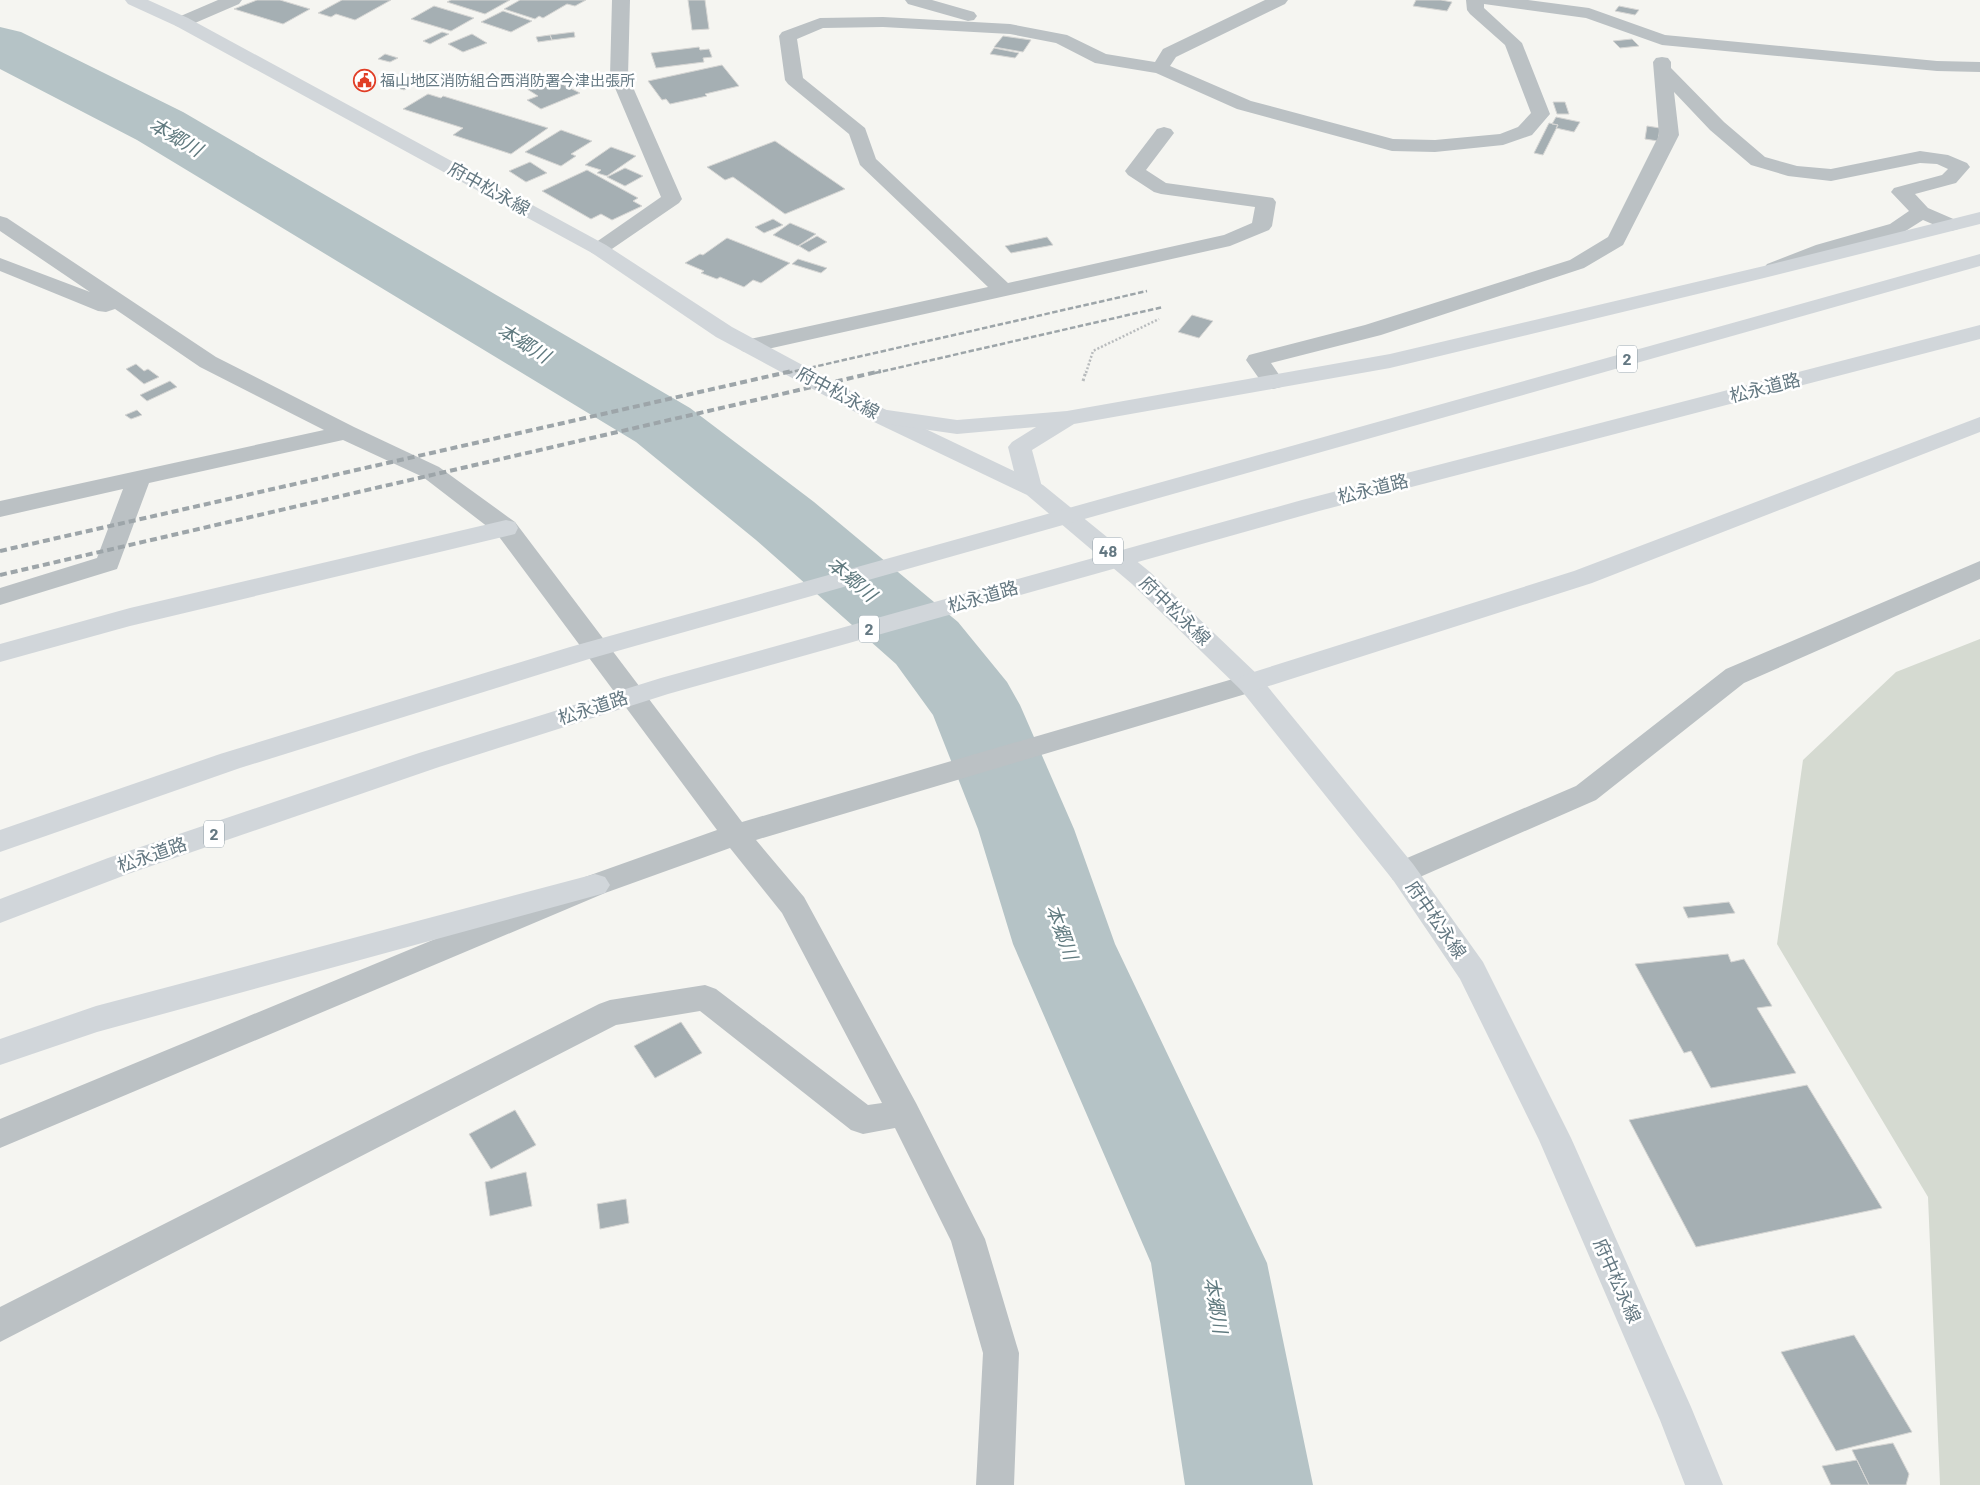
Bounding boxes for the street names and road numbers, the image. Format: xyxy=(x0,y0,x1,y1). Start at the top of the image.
street label: 府中松永線 xyxy=(445,157,534,220)
road number: 2 xyxy=(1617,346,1637,372)
street label: 府中松永線 xyxy=(794,361,883,423)
street label: 松永道路 xyxy=(1727,368,1802,406)
street label: 松永道路 xyxy=(1335,469,1410,507)
road number: 48 xyxy=(1093,538,1123,564)
street label: 府中松永線 xyxy=(1136,571,1216,649)
street label: 松永道路 xyxy=(945,576,1020,617)
road number: 2 xyxy=(859,616,879,642)
street label: 松永道路 xyxy=(555,685,630,729)
road number: 2 xyxy=(204,821,224,848)
street label: 松永道路 xyxy=(114,832,189,876)
street label: 府中松永線 xyxy=(1402,876,1472,963)
street label: 府中松永線 xyxy=(1590,1235,1646,1326)

